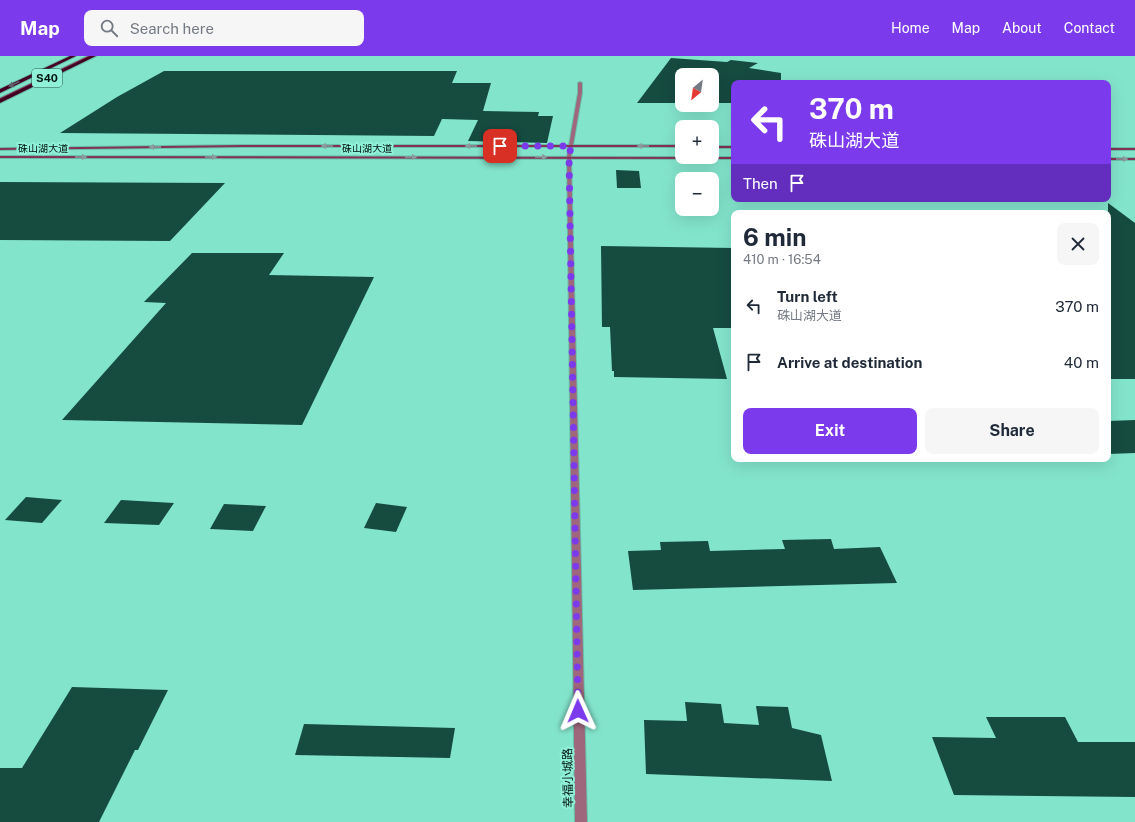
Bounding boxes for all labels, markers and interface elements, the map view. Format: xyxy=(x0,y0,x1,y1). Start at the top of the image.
search box xyxy=(84,10,364,46)
text: Map xyxy=(20,17,60,39)
icon: search xyxy=(98,17,120,39)
text: Search here xyxy=(130,20,214,37)
text: Home xyxy=(891,20,930,36)
text: Map xyxy=(952,20,980,36)
text: About xyxy=(1002,20,1042,36)
text: Contact xyxy=(1064,20,1115,36)
north arrow xyxy=(675,68,719,112)
map controls xyxy=(675,68,719,216)
road number: S40 xyxy=(32,69,62,87)
one-way arrow xyxy=(8,81,19,87)
text: 370 m xyxy=(809,92,894,125)
icon: left xyxy=(743,96,795,148)
button: + xyxy=(675,120,719,164)
pin xyxy=(483,129,517,163)
text: 硃山湖大道 xyxy=(809,130,899,151)
icon: arrive xyxy=(489,135,511,157)
street label: 硃山湖大道 xyxy=(18,142,68,154)
street label: 硃山湖大道 xyxy=(342,142,392,154)
one-way arrow xyxy=(320,143,333,149)
one-way arrow xyxy=(464,143,477,149)
one-way arrow xyxy=(636,143,649,149)
one-way arrow xyxy=(148,144,161,150)
one-way arrow xyxy=(75,154,88,160)
one-way arrow xyxy=(205,154,218,160)
one-way arrow xyxy=(405,154,418,160)
one-way arrow xyxy=(535,154,548,160)
one-way arrow xyxy=(1115,156,1128,162)
button: − xyxy=(675,172,719,216)
icon: arrive xyxy=(786,172,808,194)
text: Then xyxy=(743,175,778,192)
text: 6 min xyxy=(743,223,806,251)
button: close xyxy=(1057,223,1099,265)
text: 410 m · 16:54 xyxy=(743,252,821,267)
text: Turn left xyxy=(777,288,838,305)
icon: left xyxy=(743,295,765,317)
text: 370 m xyxy=(1055,298,1099,315)
text: 硃山湖大道 xyxy=(777,308,842,323)
icon: arrive xyxy=(743,351,765,373)
text: Arrive at destination xyxy=(777,354,922,371)
text: 40 m xyxy=(1064,354,1099,371)
button: Exit xyxy=(743,408,917,454)
button: Share xyxy=(925,408,1099,454)
position arrow xyxy=(557,690,599,732)
street label: 幸福小城路 xyxy=(560,748,576,808)

